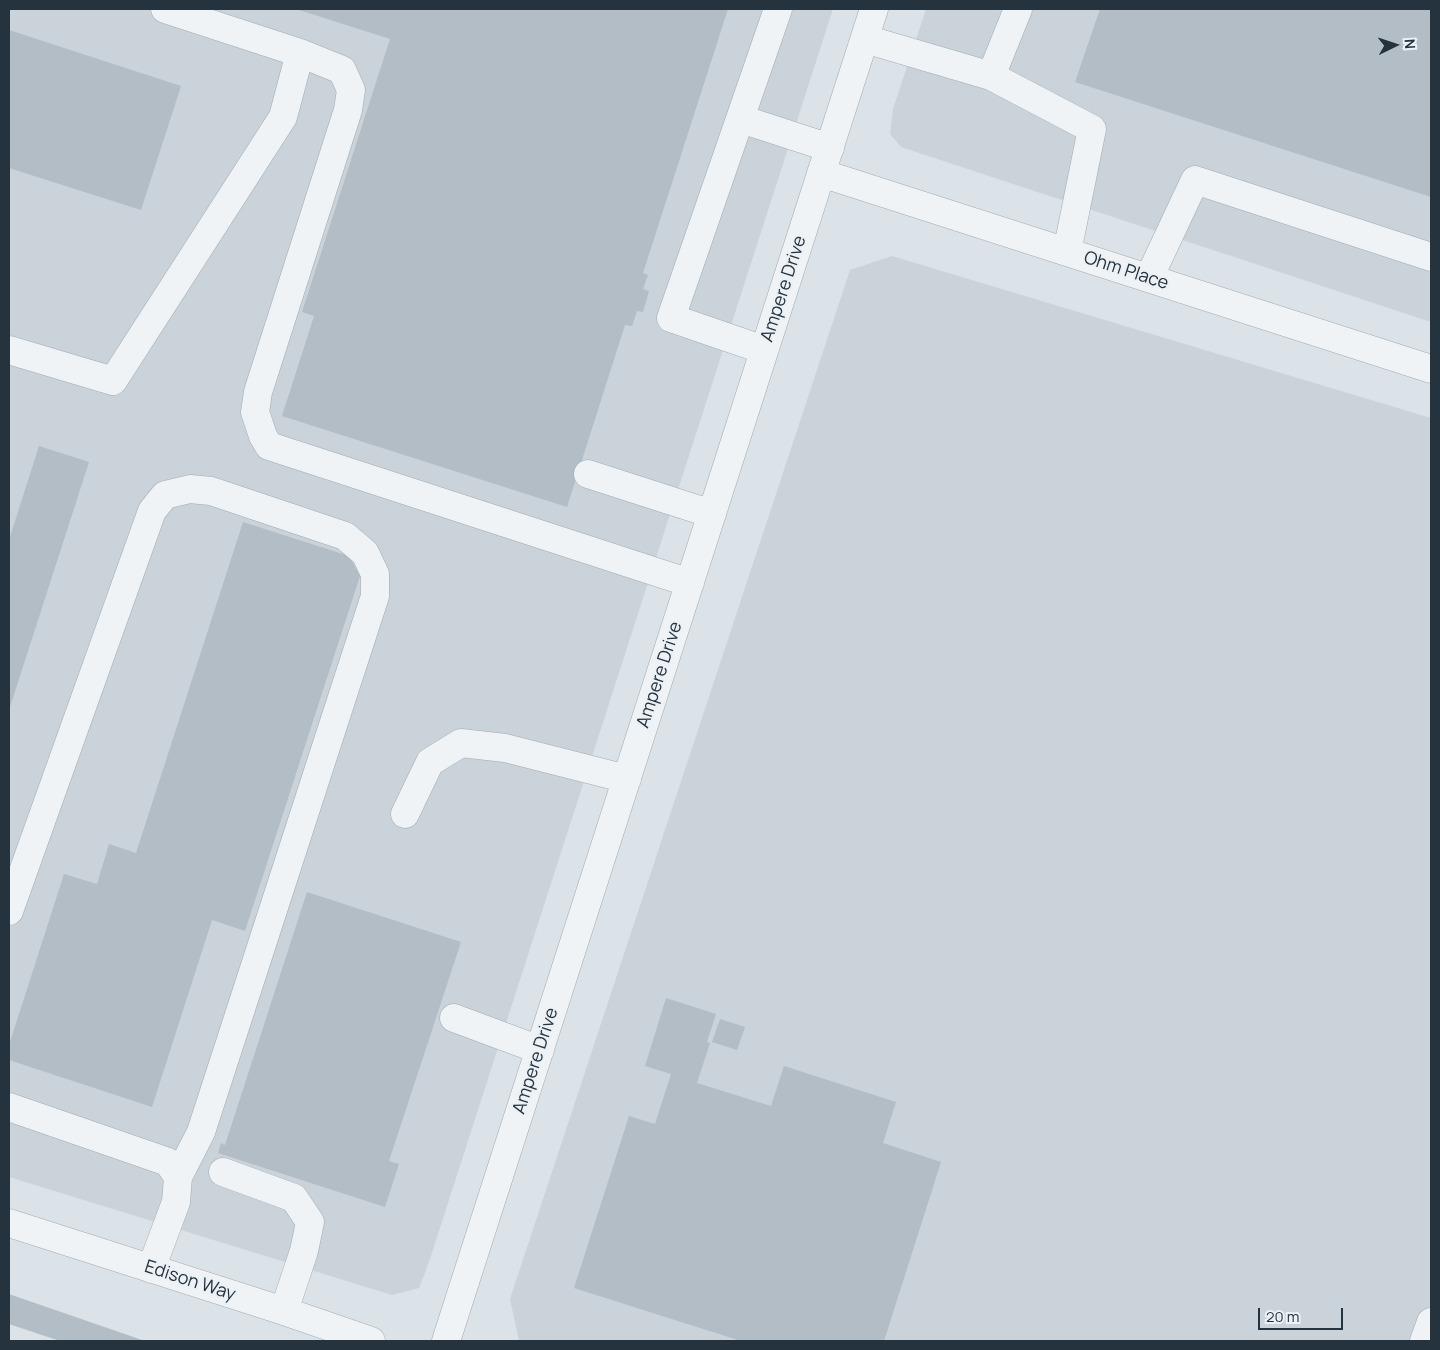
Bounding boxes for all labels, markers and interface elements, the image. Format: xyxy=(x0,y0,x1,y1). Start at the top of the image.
north arrow xyxy=(1370,20,1420,70)
text: N xyxy=(1401,38,1420,50)
street label: Ampere Drive xyxy=(757,233,811,345)
street label: Ohm Place xyxy=(1081,247,1171,295)
street label: Ampere Drive xyxy=(633,619,687,731)
street label: Ampere Drive xyxy=(509,1005,563,1117)
street label: Edison Way xyxy=(142,1256,238,1306)
scale bar xyxy=(1260,1298,1345,1330)
text: 20 m xyxy=(1266,1306,1299,1327)

